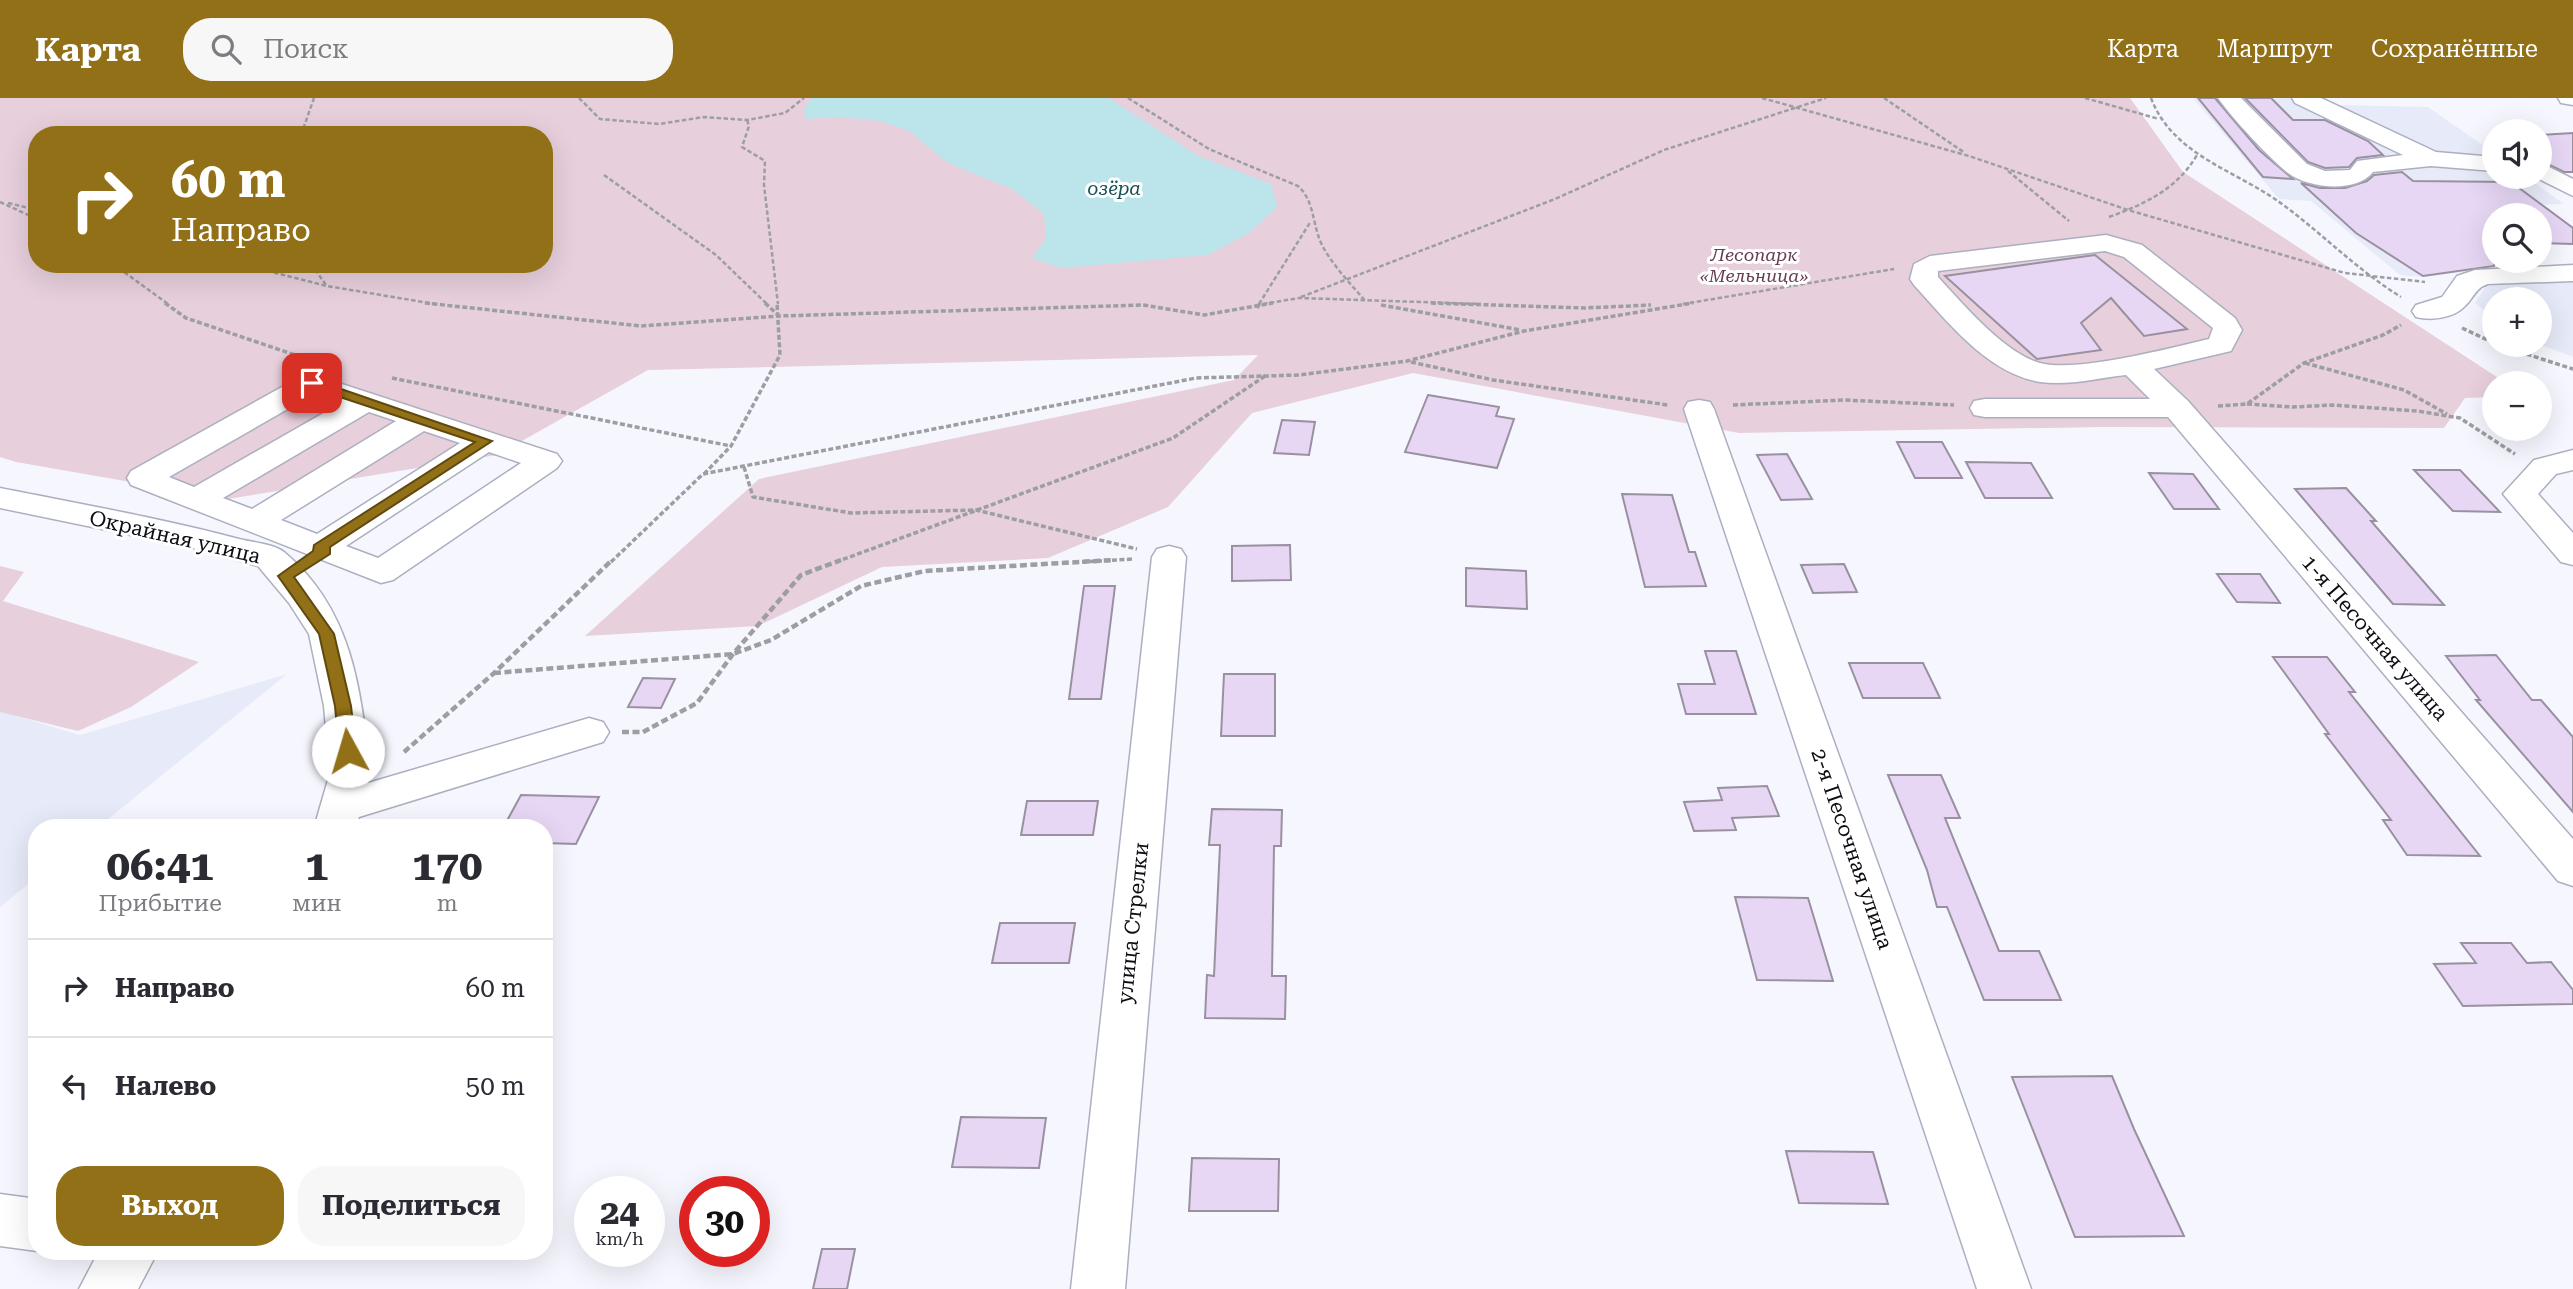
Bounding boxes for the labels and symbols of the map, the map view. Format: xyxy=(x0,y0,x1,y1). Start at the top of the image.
water label: озёра xyxy=(1087,177,1141,200)
park label: Лесопарк «Мельница» xyxy=(1700,244,1808,286)
pin xyxy=(282,353,342,413)
street label: Окрайная улица xyxy=(87,506,264,569)
street label: 1-я Песочная улица xyxy=(2297,551,2454,726)
position arrow xyxy=(311,714,385,788)
street label: 2-я Песочная улица xyxy=(1806,746,1898,953)
street label: улица Стрелки xyxy=(1113,841,1153,1005)
speed limit sign: 30 xyxy=(679,1176,770,1267)

